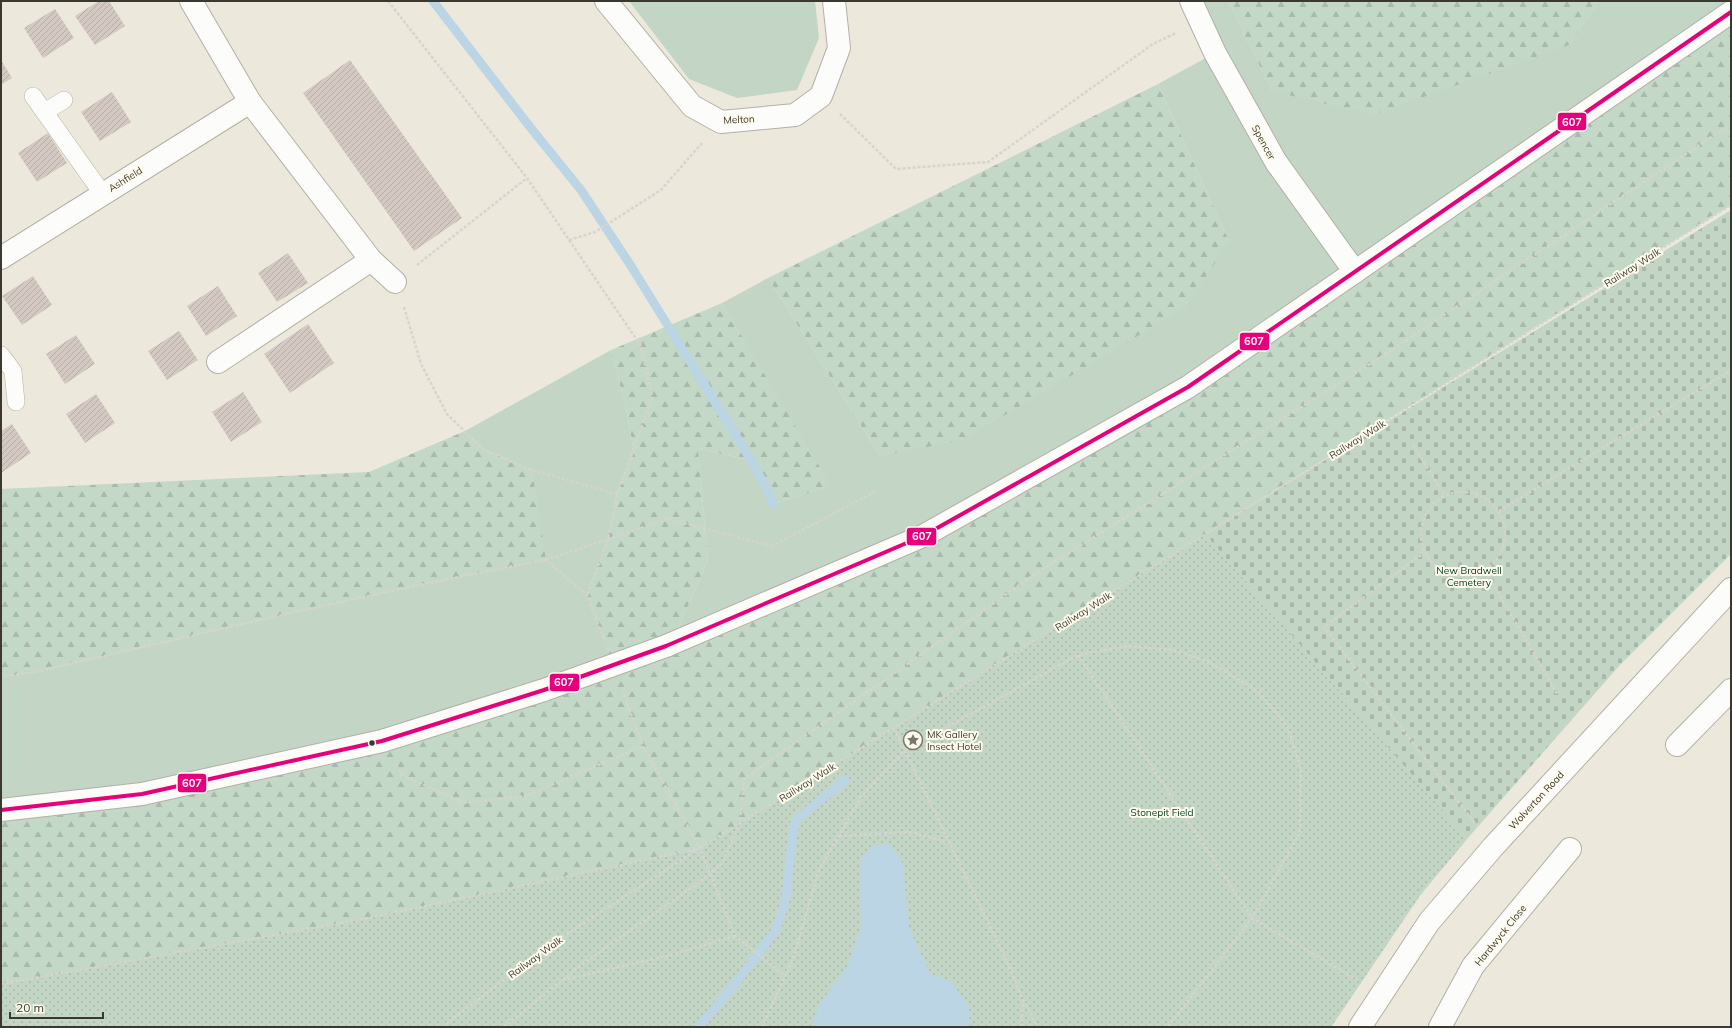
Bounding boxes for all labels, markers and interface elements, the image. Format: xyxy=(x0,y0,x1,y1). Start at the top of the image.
street label: Melton xyxy=(723,112,755,127)
line badge: 607 xyxy=(1557,112,1587,131)
text: 607 xyxy=(1562,115,1582,129)
street label: Spencer xyxy=(1249,123,1279,162)
street label: Ashfield xyxy=(106,164,145,195)
street label: Railway Walk xyxy=(1602,244,1664,290)
line badge: 607 xyxy=(1239,332,1270,351)
text: 607 xyxy=(1244,334,1264,348)
street label: Railway Walk xyxy=(1327,416,1389,462)
line badge: 607 xyxy=(906,527,937,546)
text: 607 xyxy=(912,529,932,543)
park label: New Bradwell Cemetery xyxy=(1436,564,1502,589)
street label: Railway Walk xyxy=(1053,588,1115,634)
line badge: 607 xyxy=(549,673,580,692)
text: 607 xyxy=(554,675,574,689)
place label: MK Gallery Insect Hotel xyxy=(927,728,982,753)
place icon: MK Gallery Insect Hotel xyxy=(902,729,924,751)
unlabelled marker xyxy=(367,738,377,748)
street label: Railway Walk xyxy=(777,759,839,805)
street label: Wolverton Road xyxy=(1506,768,1567,832)
line badge: 607 xyxy=(177,773,207,793)
text: 607 xyxy=(182,776,202,790)
park label: Stonepit Field xyxy=(1131,806,1193,819)
street label: Hardwyck Close xyxy=(1472,902,1529,969)
street label: Railway Walk xyxy=(506,933,566,982)
scale bar xyxy=(10,994,103,1020)
text: 20 m xyxy=(16,1000,44,1015)

